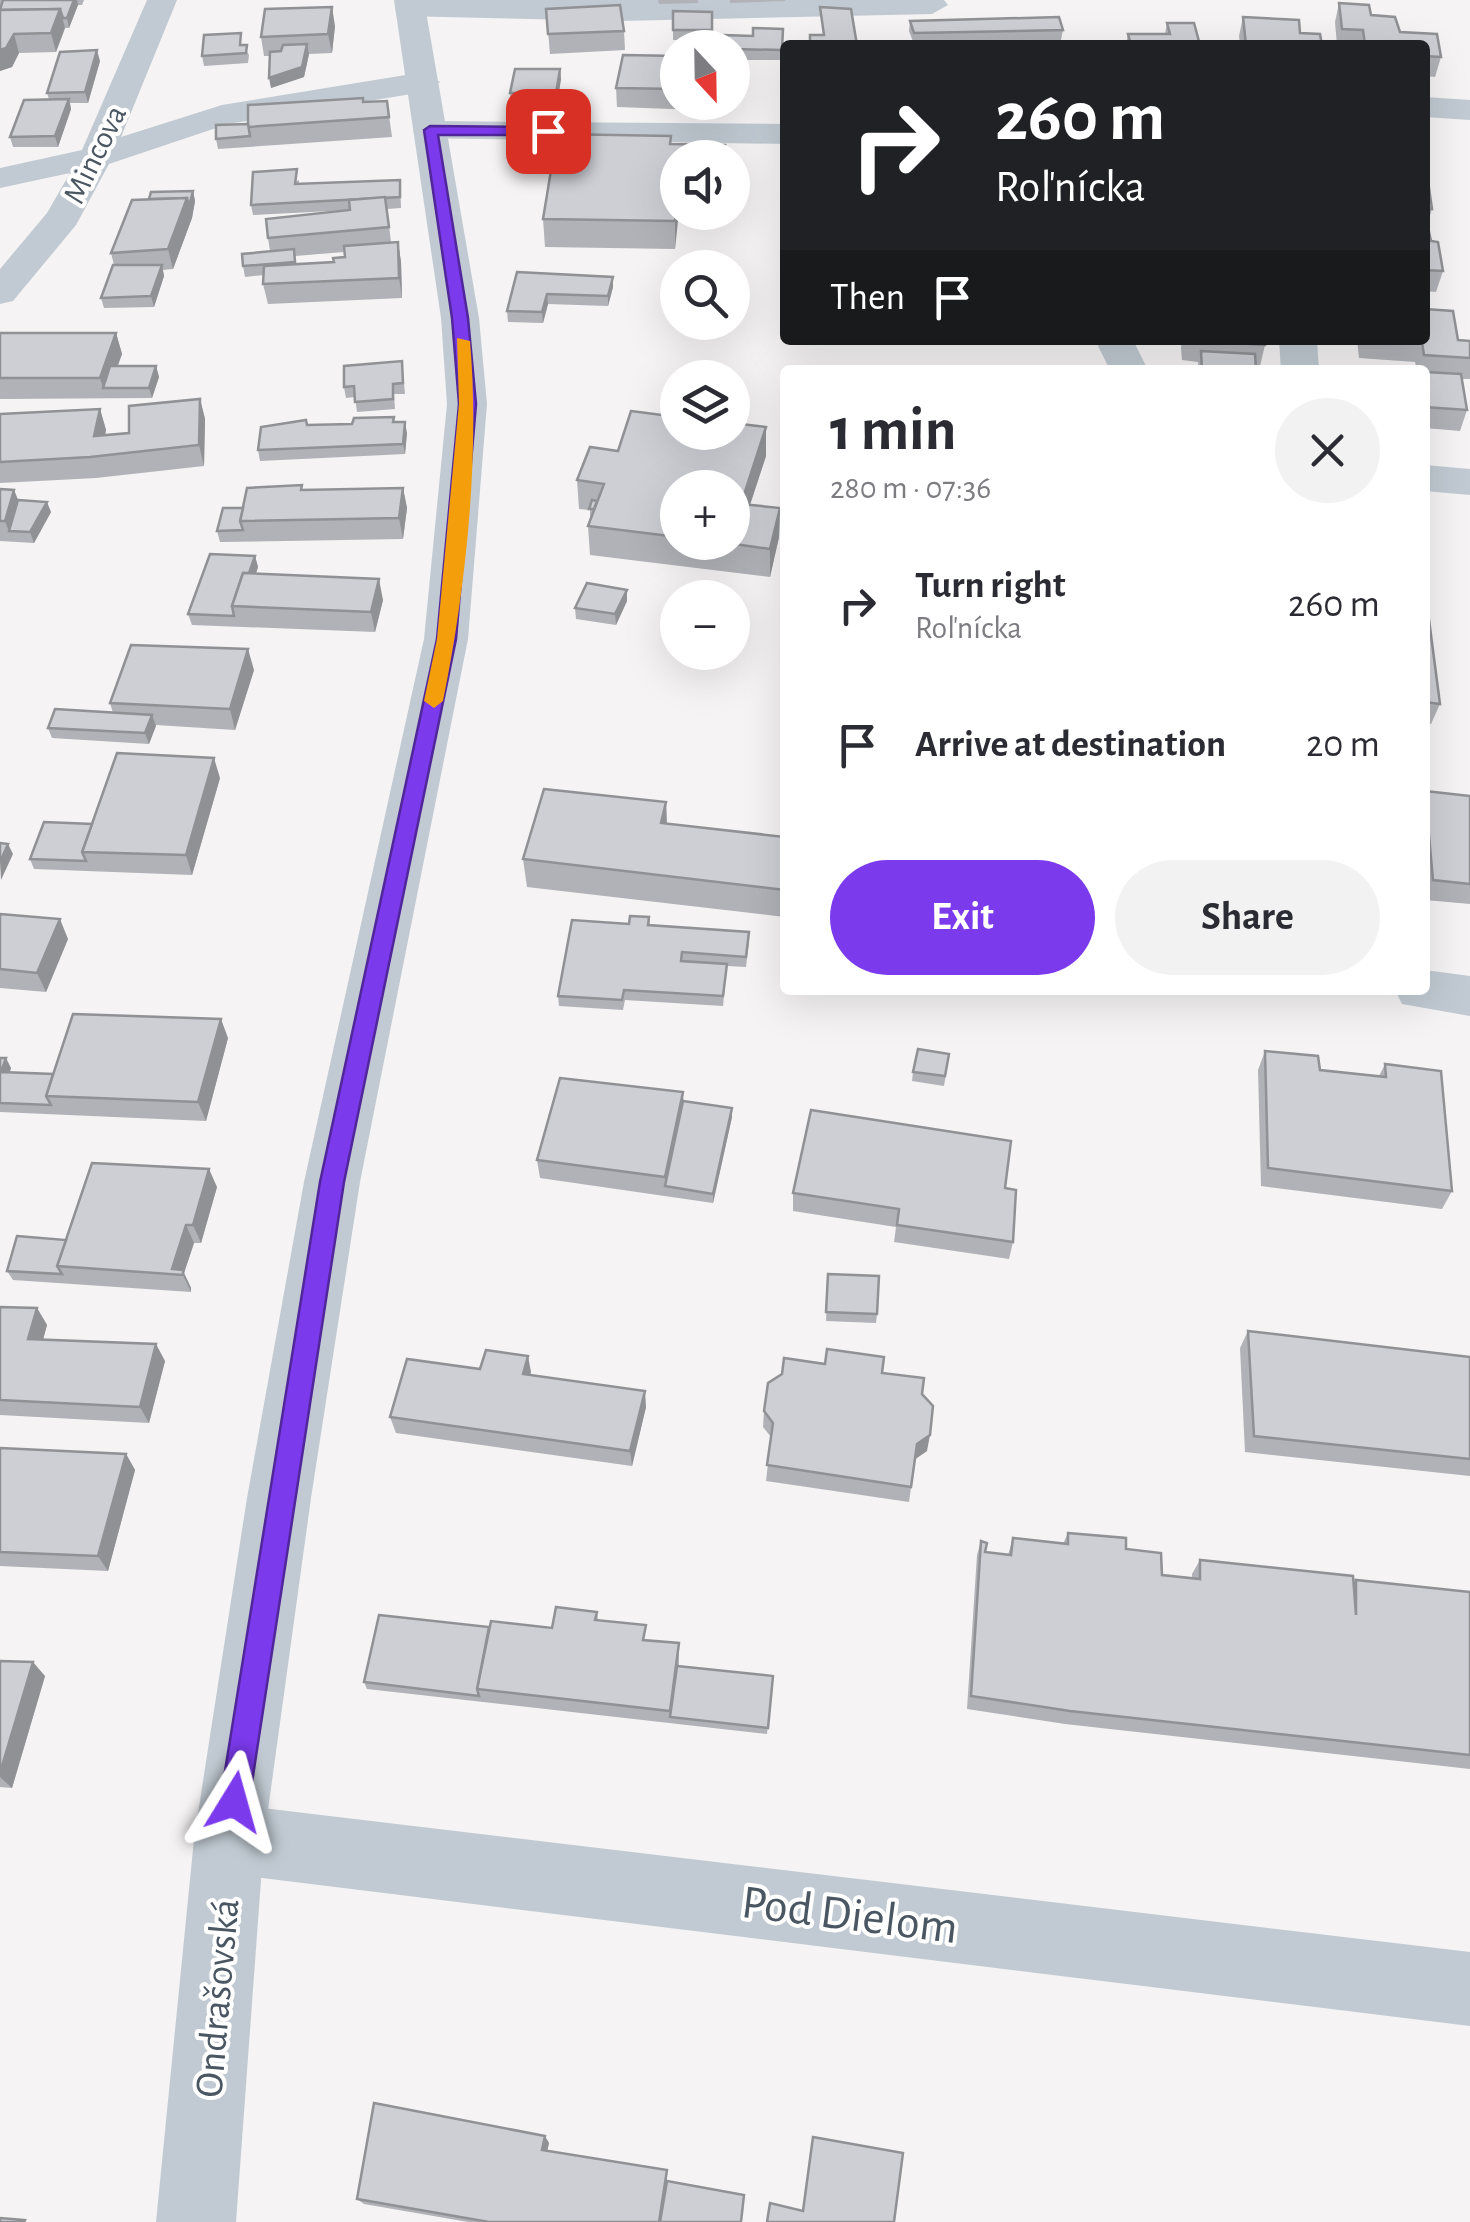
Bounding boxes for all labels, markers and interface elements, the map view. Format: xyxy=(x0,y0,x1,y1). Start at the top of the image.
north arrow xyxy=(660,30,750,120)
map controls xyxy=(660,30,750,670)
icon: right xyxy=(830,80,960,210)
text: 260 m xyxy=(995,83,1165,153)
pin xyxy=(506,89,591,174)
street label: Mincova xyxy=(58,100,132,209)
icon: arrive xyxy=(521,104,576,159)
button: sound xyxy=(660,140,750,230)
text: Roľnícka xyxy=(995,165,1145,210)
button: search xyxy=(660,250,750,340)
icon: arrive xyxy=(925,270,980,325)
text: Then xyxy=(830,279,905,317)
button: layers xyxy=(660,360,750,450)
button: close xyxy=(1275,398,1380,503)
text: 1 min xyxy=(830,401,956,461)
button: + xyxy=(660,470,750,560)
text: 280 m · 07:36 xyxy=(830,472,991,504)
text: Turn right xyxy=(915,567,1065,605)
icon: right xyxy=(830,578,885,633)
button: − xyxy=(660,580,750,670)
text: 260 m xyxy=(1288,586,1380,624)
text: Roľnícka xyxy=(915,612,1022,644)
icon: arrive xyxy=(830,718,885,773)
text: Arrive at destination xyxy=(915,726,1226,764)
text: 20 m xyxy=(1306,726,1380,764)
button: Exit xyxy=(830,860,1095,975)
button: Share xyxy=(1115,860,1380,975)
position arrow xyxy=(182,1750,286,1854)
street label: Pod Dielom xyxy=(739,1879,960,1953)
street label: Ondrašovská xyxy=(189,1897,247,2099)

